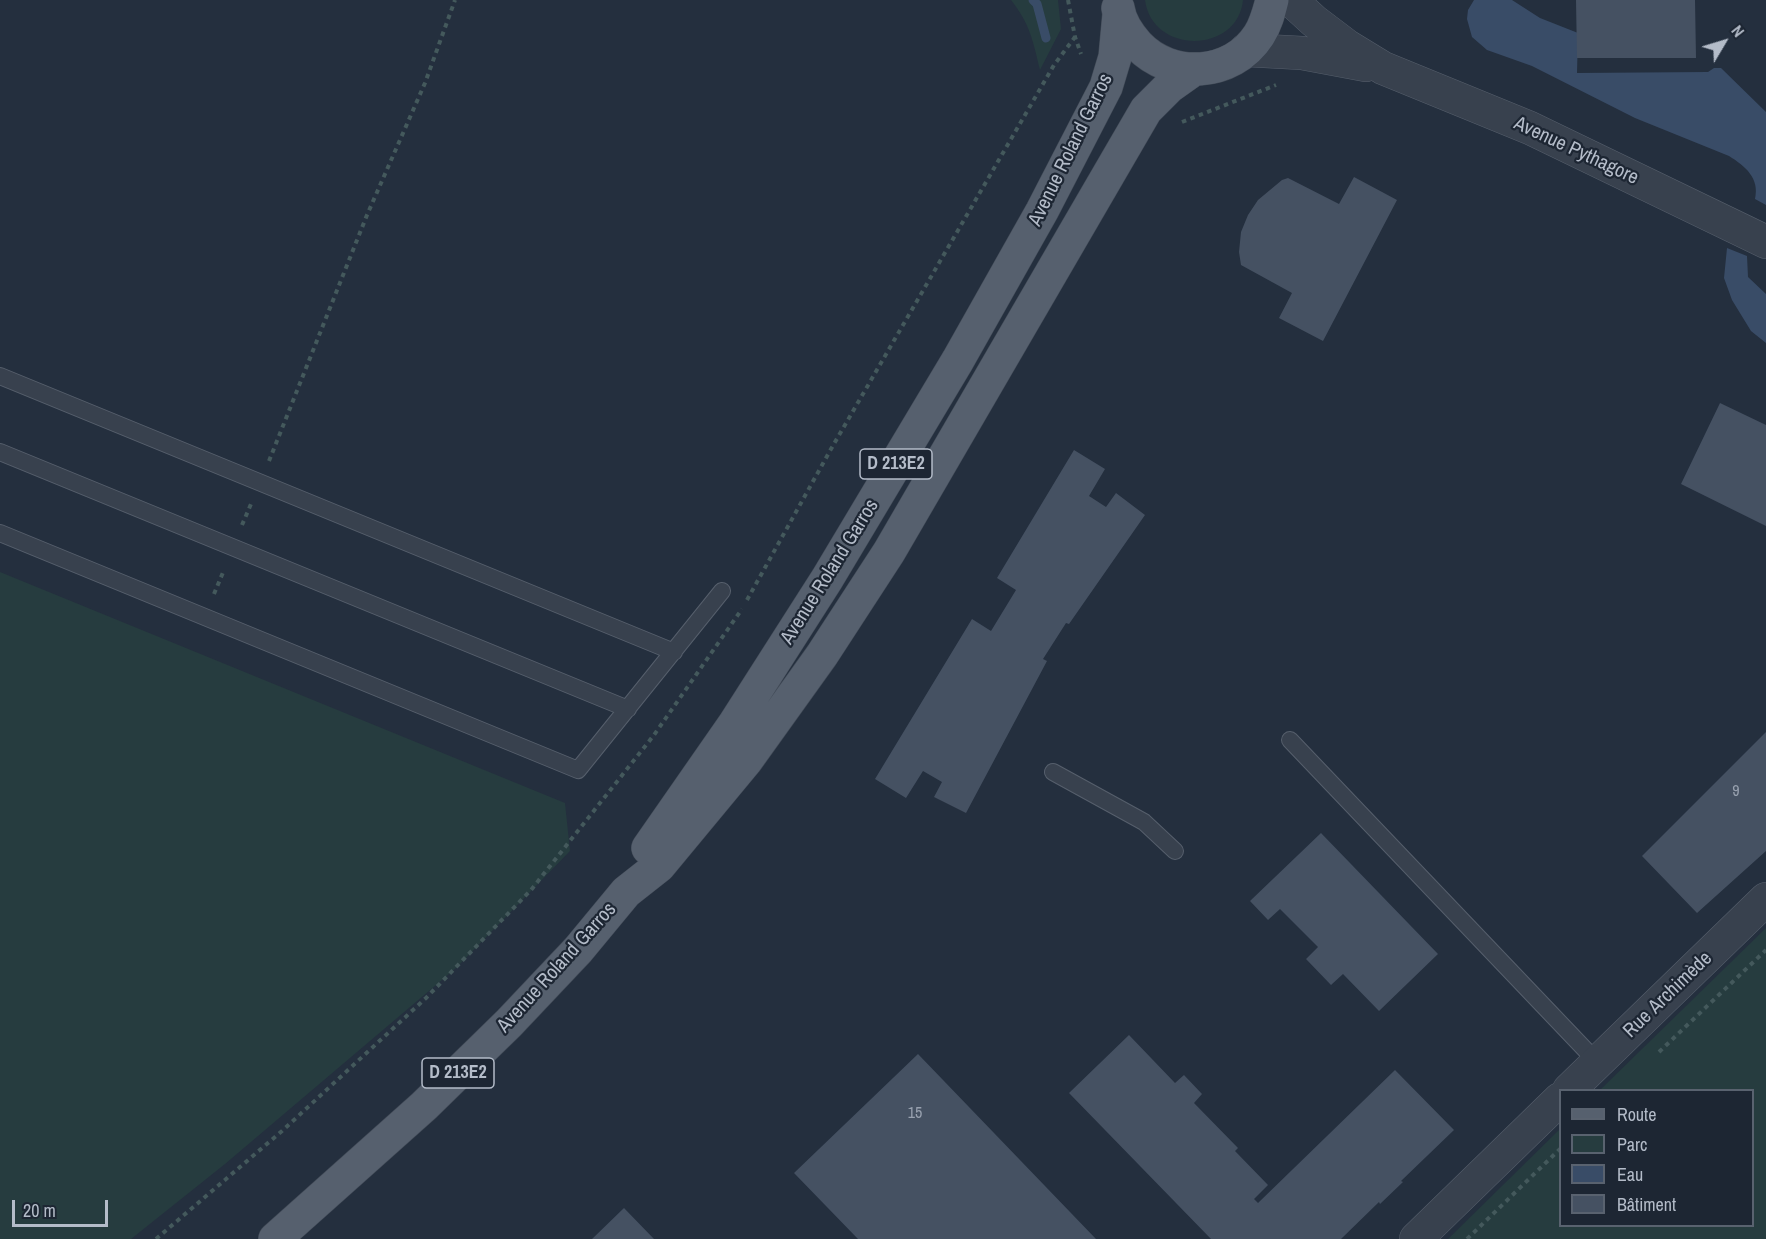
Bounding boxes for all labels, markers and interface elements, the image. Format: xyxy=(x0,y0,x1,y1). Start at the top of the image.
north arrow xyxy=(1694,12,1754,72)
text: N xyxy=(1727,20,1750,41)
street label: Avenue Roland Garros xyxy=(1024,70,1118,230)
street label: Avenue Pythagore xyxy=(1510,112,1642,190)
road number: D 213E2 xyxy=(860,449,932,479)
street label: Avenue Roland Garros xyxy=(776,495,884,649)
house number: 9 xyxy=(1732,782,1740,802)
street label: Avenue Roland Garros xyxy=(492,898,622,1038)
street label: Rue Archimède xyxy=(1619,947,1717,1043)
road number: D 213E2 xyxy=(422,1058,494,1088)
legend xyxy=(1559,1089,1754,1227)
text: Route xyxy=(1617,1102,1656,1127)
house number: 15 xyxy=(908,1104,922,1124)
text: Parc xyxy=(1617,1132,1647,1157)
text: Eau xyxy=(1617,1162,1643,1187)
scale bar xyxy=(15,1188,111,1226)
text: Bâtiment xyxy=(1617,1192,1676,1217)
text: 20 m xyxy=(23,1198,56,1223)

